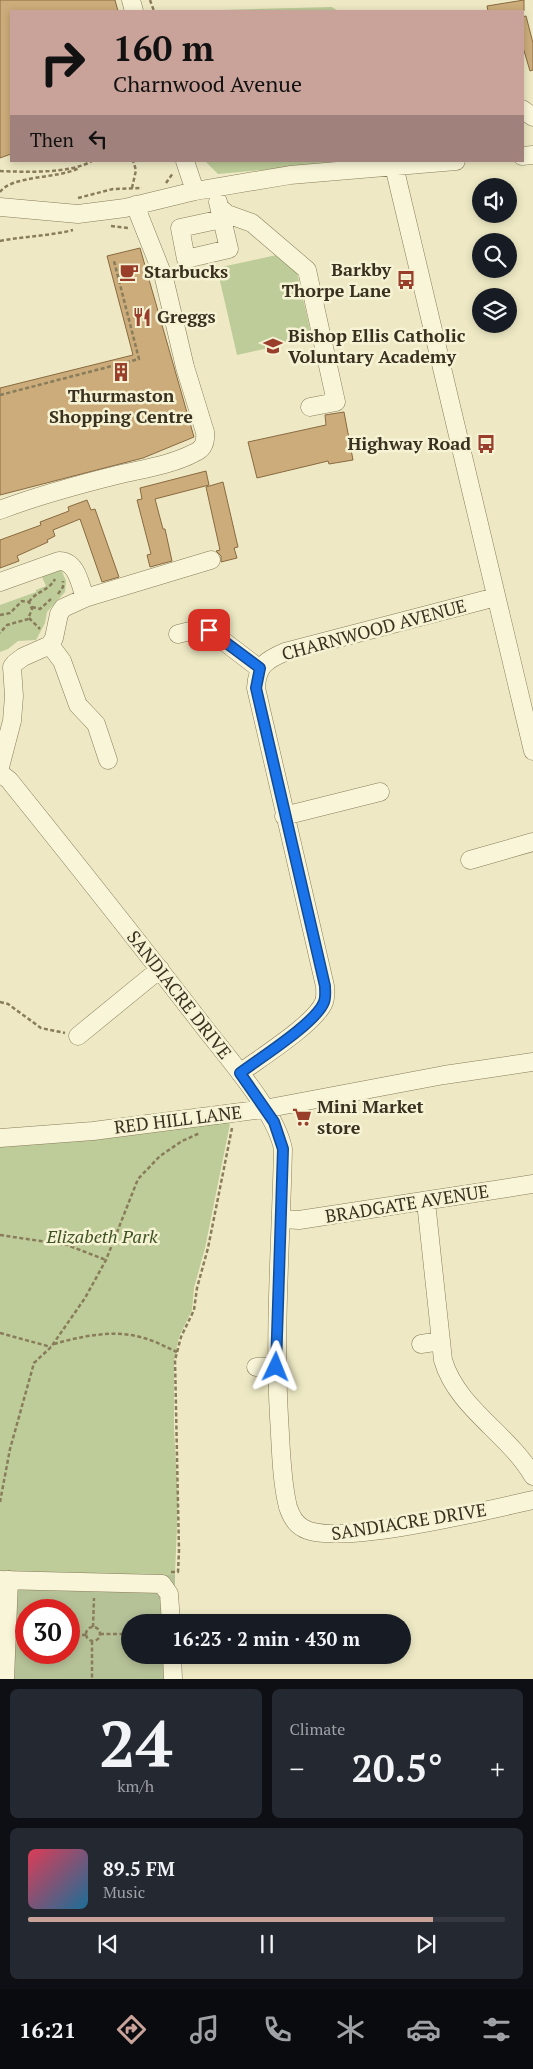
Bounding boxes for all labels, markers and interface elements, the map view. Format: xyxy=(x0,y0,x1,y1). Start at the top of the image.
text: 160 m xyxy=(113,25,214,71)
icon: right xyxy=(30,30,95,95)
text: Charnwood Avenue xyxy=(113,69,302,98)
icon: left xyxy=(84,125,112,153)
text: Then xyxy=(30,127,74,152)
map controls xyxy=(472,178,517,333)
button: sound xyxy=(472,178,517,223)
button: search xyxy=(472,233,517,278)
place label: Barkby Thorpe Lane xyxy=(282,257,391,302)
place label: Starbucks xyxy=(144,259,228,283)
cafe icon: Starbucks xyxy=(118,261,140,283)
bus stop icon: Barkby Thorpe Lane xyxy=(395,269,417,291)
button: layers xyxy=(472,288,517,333)
place label: Greggs xyxy=(157,304,216,328)
restaurant icon: Greggs xyxy=(131,306,153,328)
place label: Bishop Ellis Catholic Voluntary Academy xyxy=(288,323,466,368)
school or university icon: Bishop Ellis Catholic Voluntary Academy xyxy=(262,335,284,357)
building icon: Thurmaston Shopping Centre xyxy=(110,361,132,383)
place label: Thurmaston Shopping Centre xyxy=(49,383,193,428)
place label: Highway Road xyxy=(347,431,471,455)
bus stop icon: Highway Road xyxy=(475,433,497,455)
street label: CHARNWOOD AVENUE xyxy=(279,593,469,665)
pin xyxy=(188,609,230,651)
icon: arrive xyxy=(195,616,223,644)
street label: SANDIACRE DRIVE xyxy=(122,925,238,1064)
place label: Mini Market store xyxy=(317,1094,424,1139)
street label: RED HILL LANE xyxy=(113,1099,243,1139)
supermarket icon: Mini Market store xyxy=(291,1106,313,1128)
street label: BRADGATE AVENUE xyxy=(323,1178,490,1228)
park label: Elizabeth Park xyxy=(45,1224,158,1248)
position arrow xyxy=(249,1340,301,1392)
street label: SANDIACRE DRIVE xyxy=(330,1497,488,1545)
speed limit sign: 30 xyxy=(15,1599,80,1664)
text: 16:23 · 2 min · 430 m xyxy=(172,1626,360,1651)
text: 24 xyxy=(99,1699,172,1786)
text: Climate xyxy=(290,1718,345,1740)
text: 20.5° xyxy=(352,1743,443,1793)
text: − xyxy=(290,1750,304,1787)
text: + xyxy=(490,1750,505,1787)
text: km/h xyxy=(117,1775,154,1797)
text: 89.5 FM xyxy=(103,1856,175,1881)
text: Music xyxy=(103,1881,145,1903)
icon: previous xyxy=(94,1930,122,1958)
icon: pause xyxy=(253,1930,281,1958)
icon: next xyxy=(412,1930,440,1958)
icon: directions xyxy=(114,2012,149,2047)
icon: music xyxy=(187,2012,222,2047)
icon: phone xyxy=(260,2012,295,2047)
icon: climate xyxy=(333,2012,368,2047)
icon: car xyxy=(406,2012,441,2047)
icon: filters xyxy=(479,2012,514,2047)
text: 16:21 xyxy=(19,2015,76,2044)

